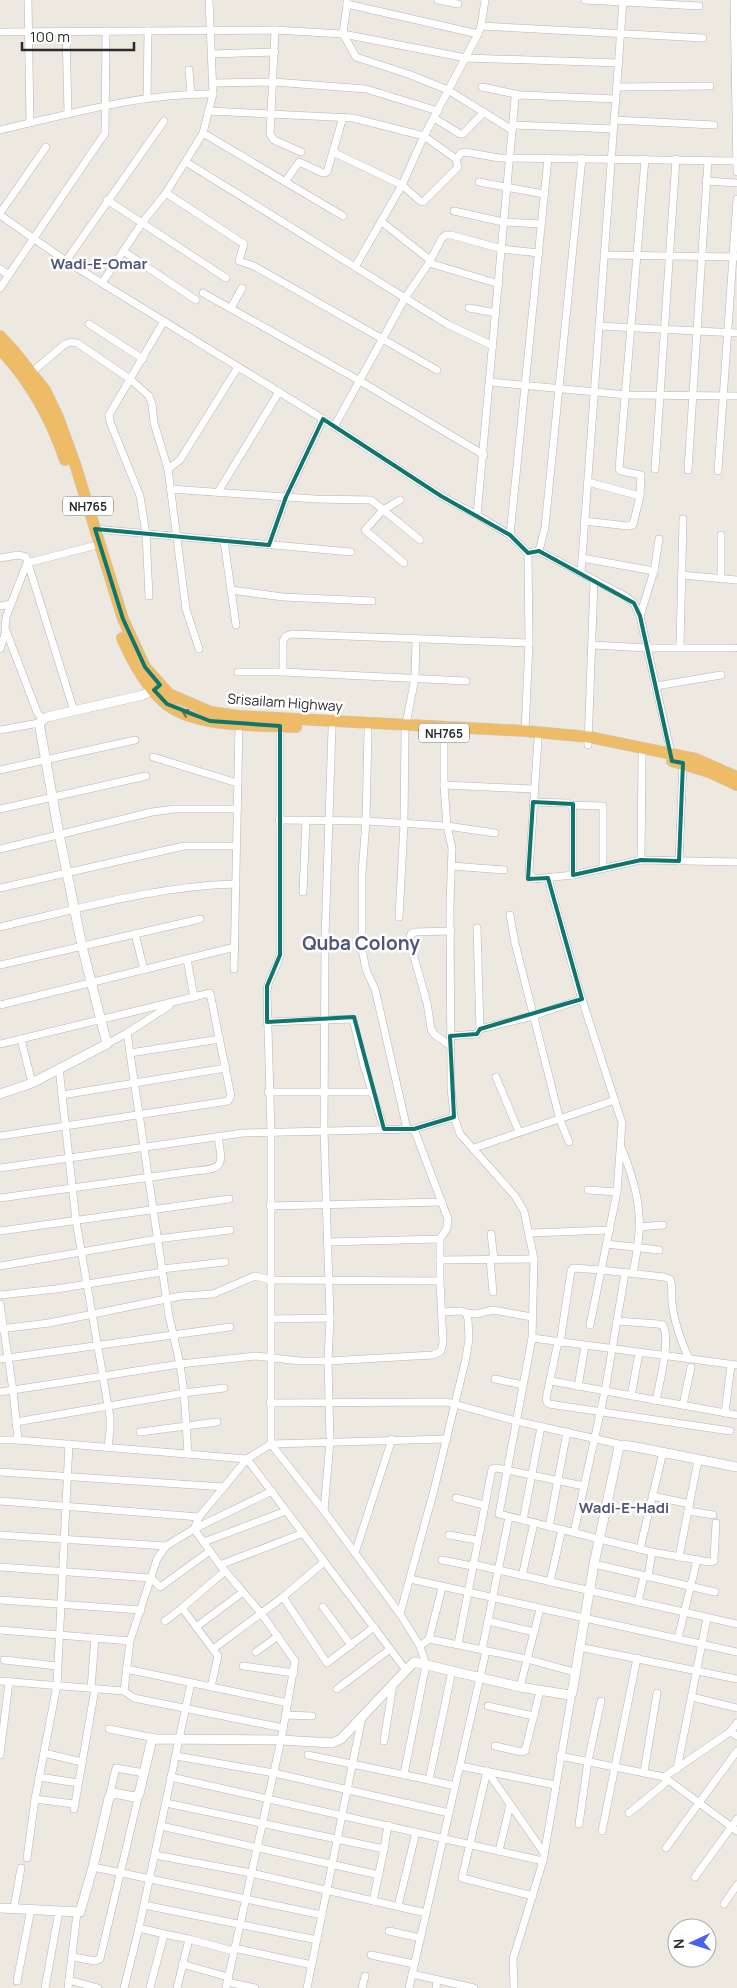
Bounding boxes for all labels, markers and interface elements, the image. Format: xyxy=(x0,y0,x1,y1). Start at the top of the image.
scale bar xyxy=(22,20,135,52)
text: 100 m xyxy=(30,26,70,47)
district label: Wadi-E-Omar xyxy=(51,253,147,274)
road number: NH765 xyxy=(63,496,113,516)
street label: Srisailam Highway xyxy=(227,688,344,716)
one-way arrow xyxy=(181,709,197,719)
road number: NH765 xyxy=(419,724,469,742)
district label: Quba Colony xyxy=(302,930,420,956)
district label: Wadi-E-Hadi xyxy=(579,1497,669,1518)
north arrow xyxy=(667,1918,717,1968)
text: N xyxy=(669,1938,688,1950)

